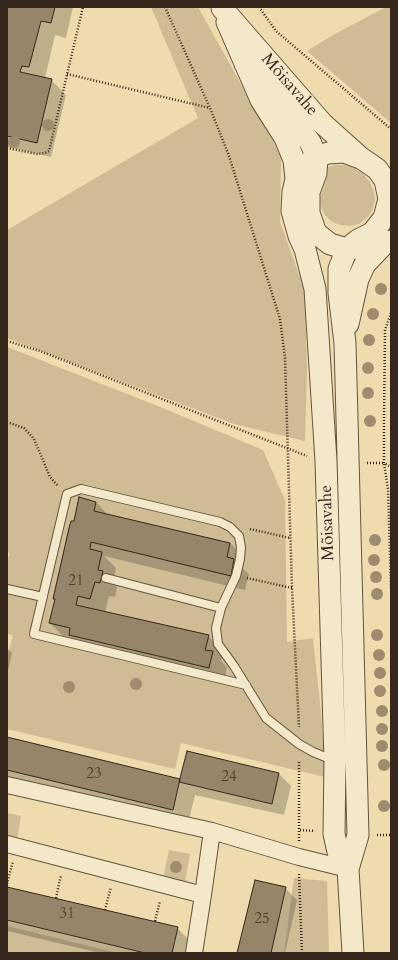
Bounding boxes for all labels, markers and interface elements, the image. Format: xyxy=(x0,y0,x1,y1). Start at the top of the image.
street label: Mõisavahe xyxy=(256,50,322,120)
street label: Mõisavahe xyxy=(316,485,340,561)
house number: 21 xyxy=(68,573,84,591)
house number: 23 xyxy=(86,766,102,784)
house number: 24 xyxy=(221,769,237,787)
house number: 31 xyxy=(59,906,75,924)
house number: 25 xyxy=(254,911,270,929)

